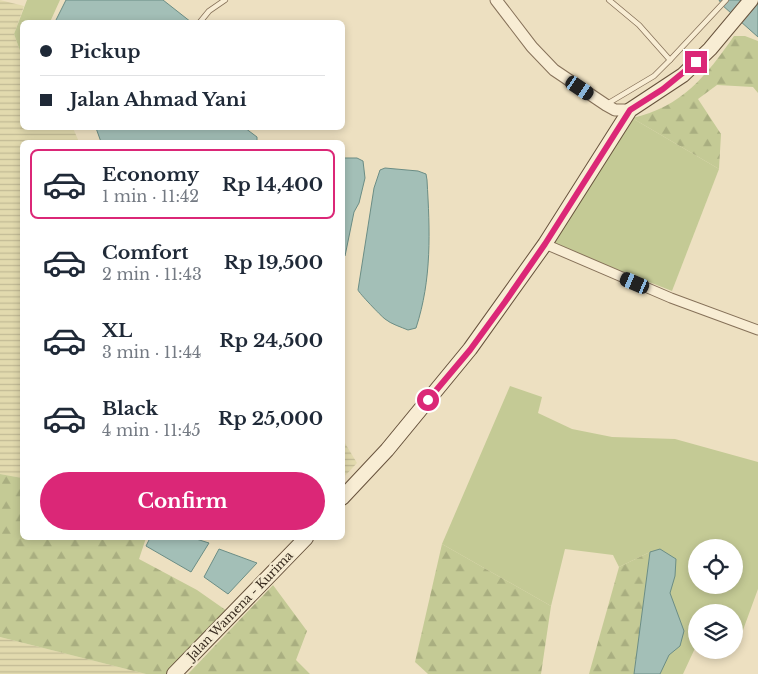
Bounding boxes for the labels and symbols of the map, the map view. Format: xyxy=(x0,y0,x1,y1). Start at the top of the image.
route end xyxy=(685,51,707,73)
car xyxy=(563,73,596,103)
car xyxy=(618,270,651,296)
route start xyxy=(417,389,439,411)
street label: Jalan Wamena - Kurima xyxy=(182,548,296,665)

